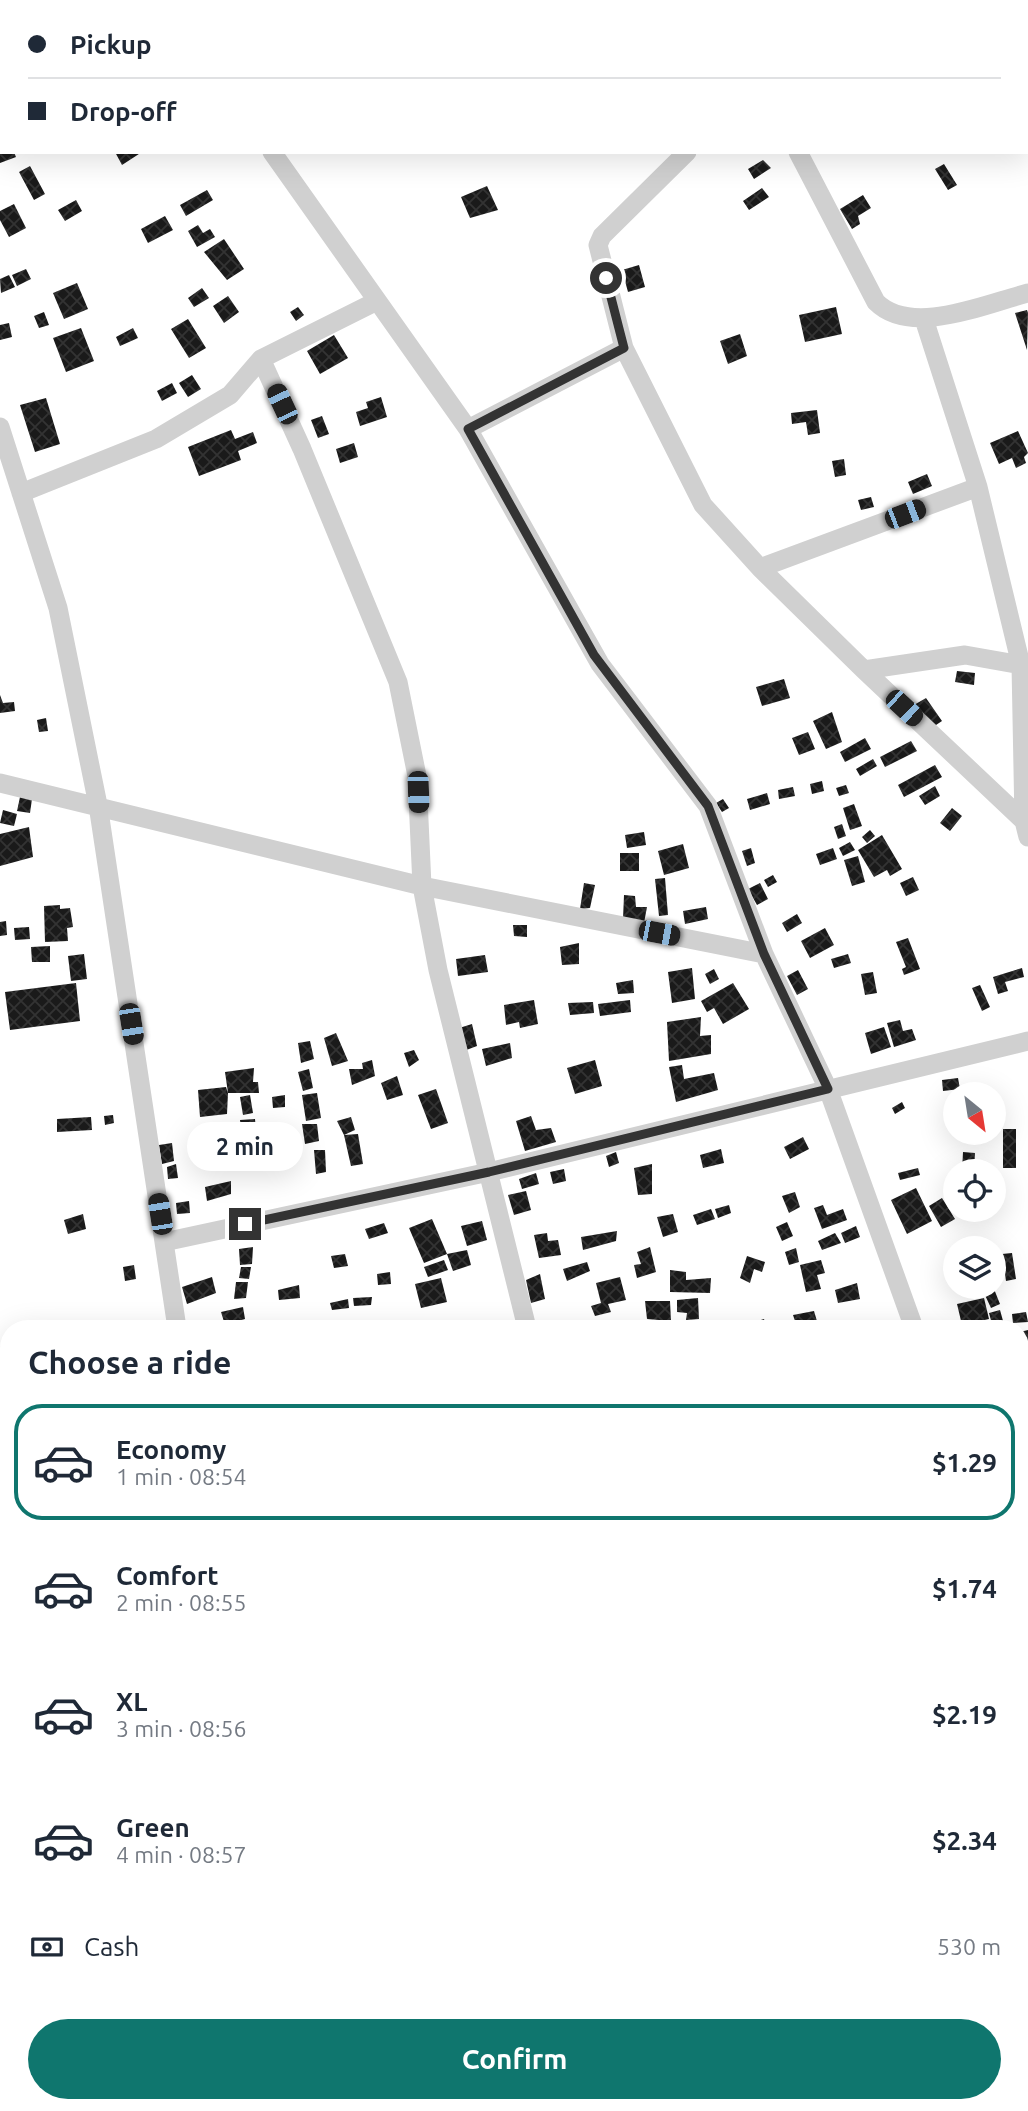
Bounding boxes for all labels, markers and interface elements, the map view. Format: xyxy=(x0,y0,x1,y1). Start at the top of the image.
text: Pickup xyxy=(70,30,152,59)
text: Drop-off xyxy=(70,97,177,126)
route start xyxy=(590,262,622,294)
car xyxy=(264,381,301,427)
car xyxy=(882,497,929,531)
car xyxy=(882,686,927,730)
car xyxy=(407,771,430,813)
car xyxy=(637,919,682,947)
car xyxy=(118,1002,145,1046)
north arrow xyxy=(943,1082,1006,1144)
map controls xyxy=(943,1082,1006,1299)
callout: 2 min xyxy=(187,1122,303,1172)
text: 2 min xyxy=(216,1134,274,1159)
button: locate xyxy=(943,1159,1006,1222)
car xyxy=(147,1192,174,1236)
route end xyxy=(229,1208,261,1240)
button: layers xyxy=(943,1236,1006,1299)
text: Choose a ride xyxy=(28,1344,231,1380)
icon: car xyxy=(32,1431,95,1494)
text: Economy xyxy=(116,1435,226,1464)
text: $1.29 xyxy=(932,1448,997,1477)
text: 1 min · 08:54 xyxy=(116,1464,247,1489)
icon: car xyxy=(32,1557,95,1620)
text: Comfort xyxy=(116,1561,219,1590)
text: $1.74 xyxy=(932,1574,997,1603)
text: 2 min · 08:55 xyxy=(116,1590,247,1615)
icon: car xyxy=(32,1683,95,1746)
text: XL xyxy=(116,1687,147,1716)
text: $2.19 xyxy=(932,1700,997,1729)
text: 3 min · 08:56 xyxy=(116,1716,247,1741)
icon: car xyxy=(32,1809,95,1872)
text: Green xyxy=(116,1813,190,1842)
text: $2.34 xyxy=(932,1826,997,1855)
text: 4 min · 08:57 xyxy=(116,1842,247,1867)
icon: cash xyxy=(28,1928,66,1966)
text: Cash xyxy=(84,1932,139,1961)
text: 530 m xyxy=(937,1934,1001,1959)
button: Confirm xyxy=(28,2019,1001,2099)

